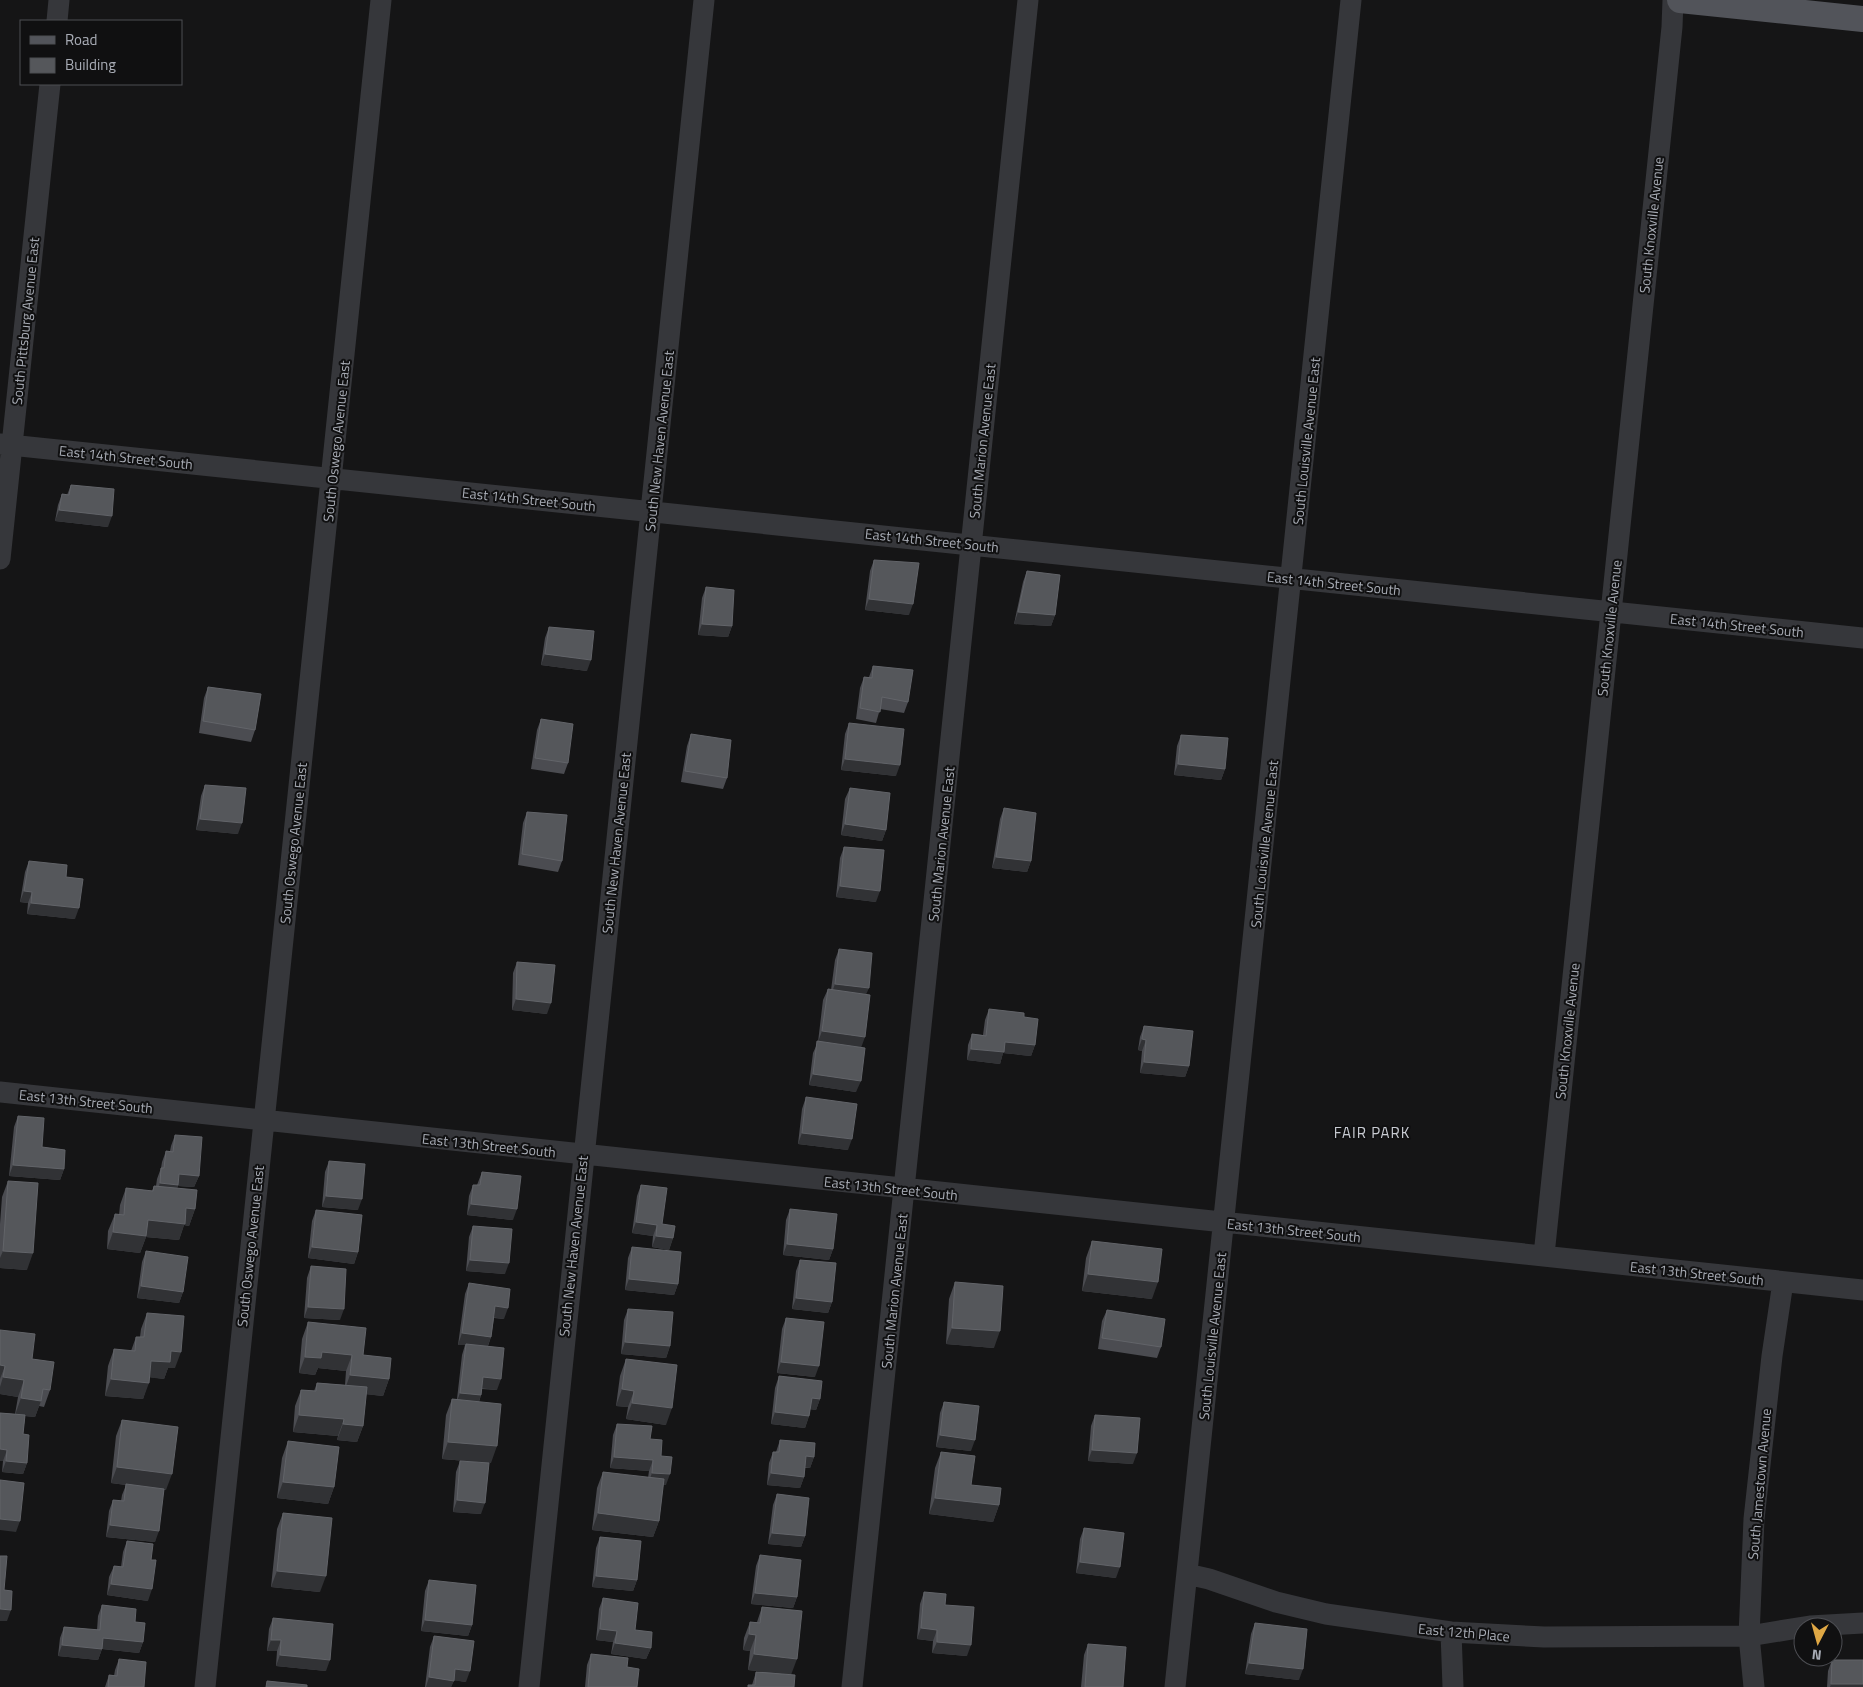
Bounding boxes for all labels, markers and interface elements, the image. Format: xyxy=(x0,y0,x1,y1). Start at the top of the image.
legend xyxy=(20,20,182,85)
text: Road xyxy=(65,28,97,51)
text: Building xyxy=(65,53,116,76)
street label: South Knoxville Avenue xyxy=(1633,156,1669,294)
street label: South Pittsburg Avenue East xyxy=(6,236,44,406)
street label: South New Haven Avenue East xyxy=(639,349,679,532)
street label: South Louisville Avenue East xyxy=(1287,356,1325,526)
street label: South Oswego Avenue East xyxy=(317,359,355,523)
street label: South Marion Avenue East xyxy=(963,362,1001,519)
street label: East 14th Street South xyxy=(58,440,194,474)
street label: East 14th Street South xyxy=(461,482,597,516)
street label: East 14th Street South xyxy=(864,523,1000,557)
street label: South Knoxville Avenue xyxy=(1591,559,1627,697)
street label: East 14th Street South xyxy=(1266,566,1402,600)
street label: East 14th Street South xyxy=(1669,608,1805,642)
street label: South New Haven Avenue East xyxy=(596,751,636,934)
street label: South Louisville Avenue East xyxy=(1245,759,1283,929)
street label: South Oswego Avenue East xyxy=(274,761,312,925)
street label: South Marion Avenue East xyxy=(922,765,960,922)
street label: South Knoxville Avenue xyxy=(1549,962,1585,1100)
street label: East 13th Street South xyxy=(18,1084,154,1118)
district label: FAIR PARK xyxy=(1334,1121,1410,1144)
street label: East 13th Street South xyxy=(421,1128,557,1162)
street label: South New Haven Avenue East xyxy=(553,1154,593,1337)
street label: South Oswego Avenue East xyxy=(231,1164,269,1328)
street label: East 13th Street South xyxy=(823,1171,959,1205)
street label: South Marion Avenue East xyxy=(875,1212,913,1369)
street label: East 13th Street South xyxy=(1226,1213,1362,1247)
street label: South Louisville Avenue East xyxy=(1193,1251,1231,1421)
street label: East 13th Street South xyxy=(1629,1256,1765,1290)
street label: South Jamestown Avenue xyxy=(1742,1408,1776,1560)
north arrow xyxy=(1793,1617,1843,1667)
street label: East 12th Place xyxy=(1417,1618,1511,1646)
text: N xyxy=(1811,1644,1823,1666)

